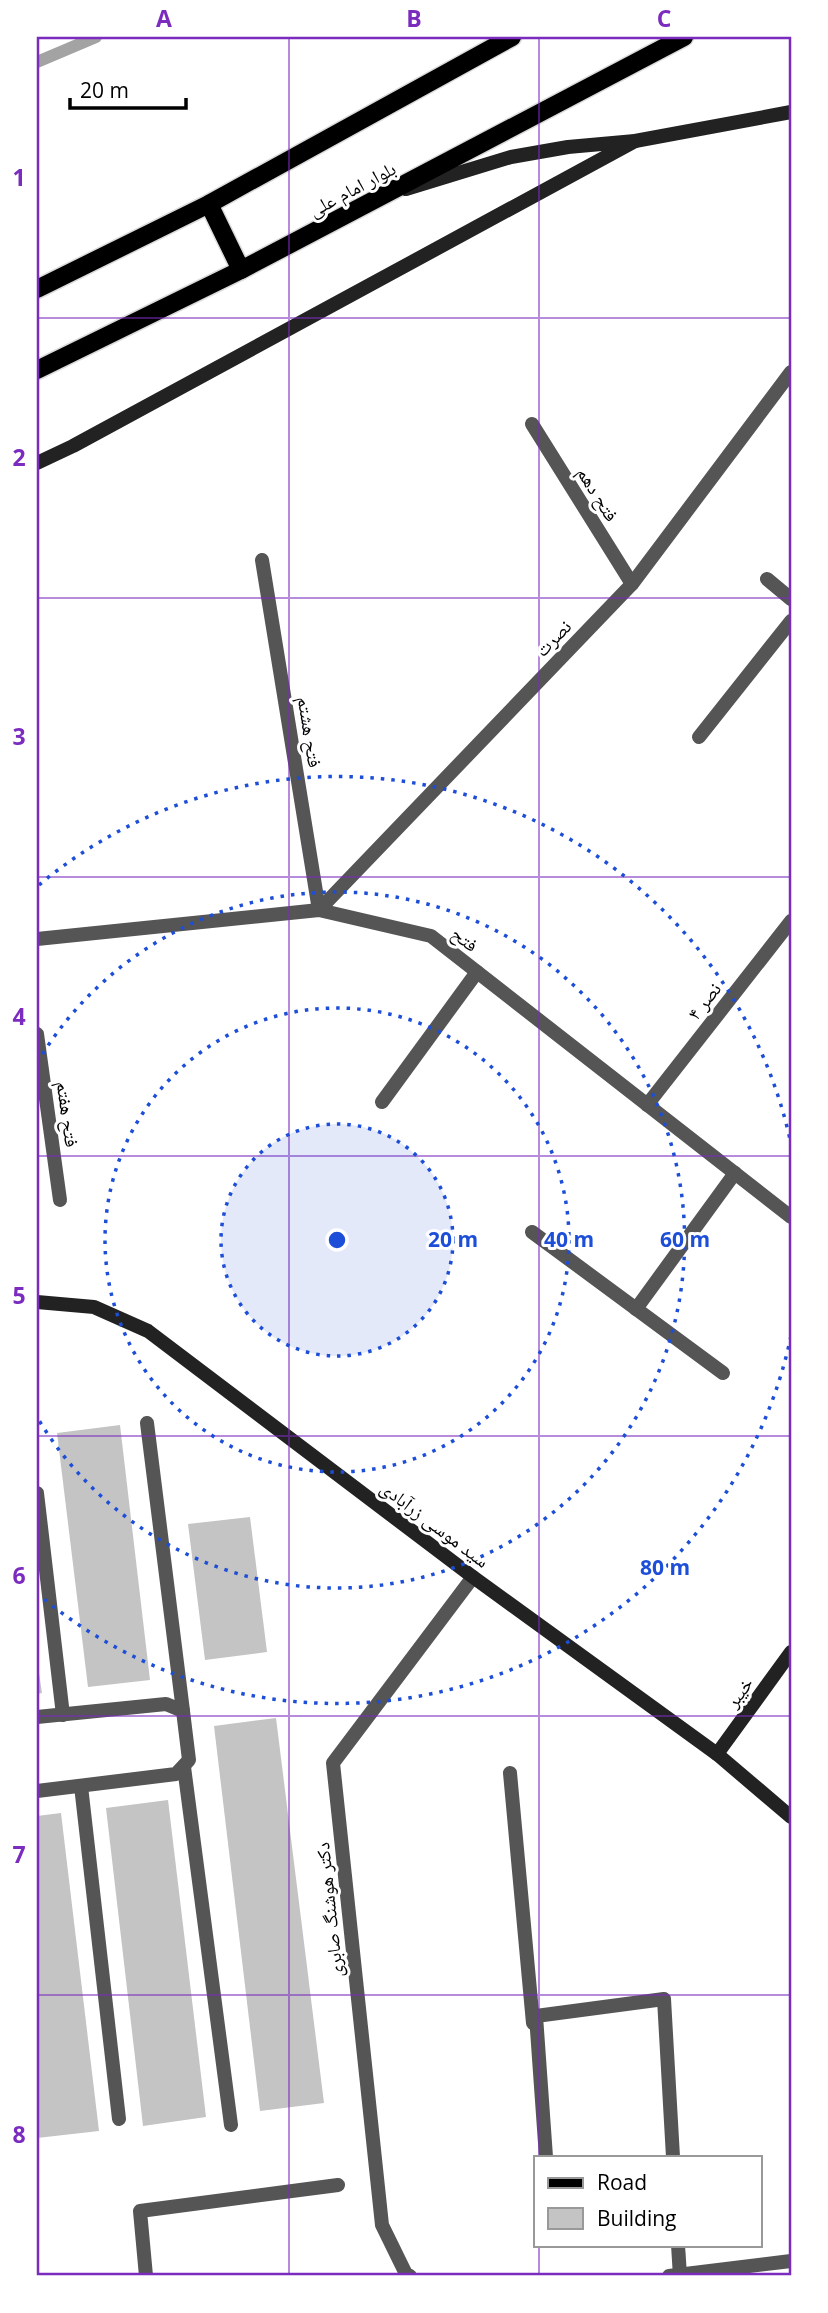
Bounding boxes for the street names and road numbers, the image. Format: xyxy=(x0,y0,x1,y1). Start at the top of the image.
street label: بلوار امام علی xyxy=(304,155,401,224)
street label: فتح دهم xyxy=(571,462,625,526)
street label: نصرت xyxy=(529,614,577,662)
street label: فتح هشتم xyxy=(292,695,328,769)
street label: فتح xyxy=(446,920,484,958)
street label: نصر ۴ xyxy=(681,977,727,1025)
street label: فتح هفتم xyxy=(51,1079,85,1149)
street label: سید موسی زرآبادی xyxy=(375,1474,495,1574)
street label: خیبر xyxy=(718,1671,759,1713)
street label: دکتر هوشنگ صابری xyxy=(309,1841,349,1979)

